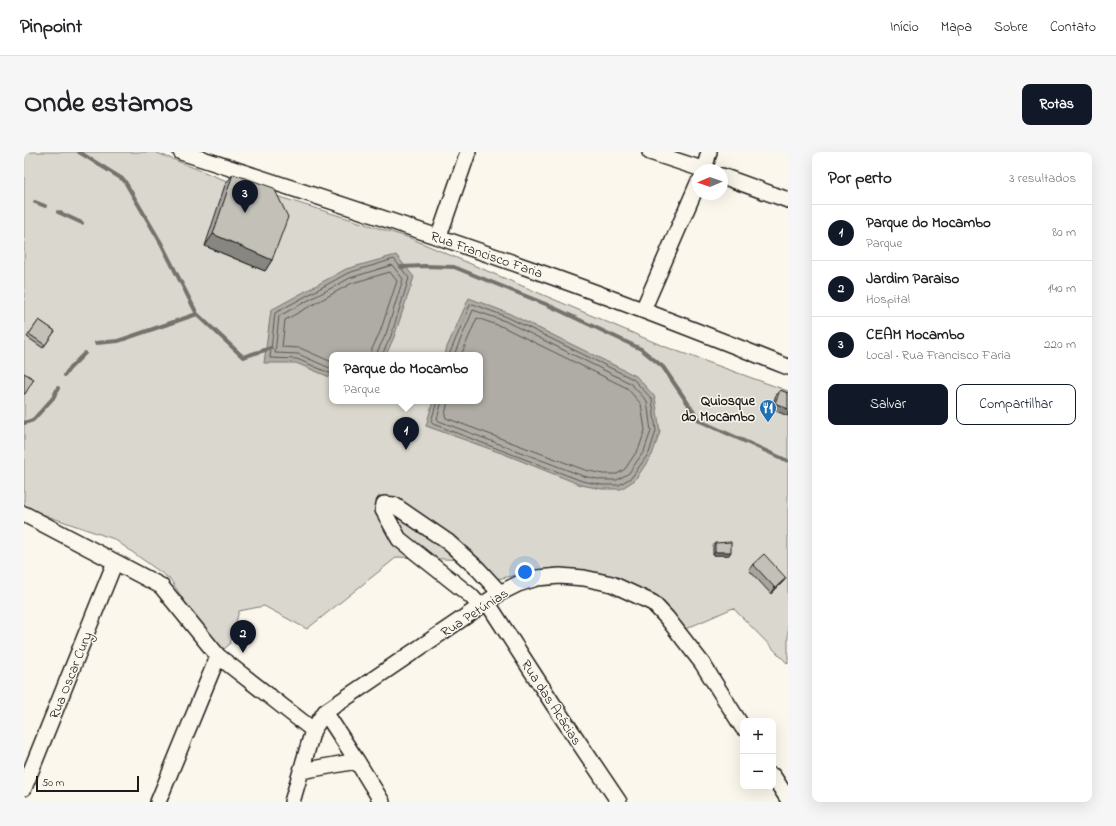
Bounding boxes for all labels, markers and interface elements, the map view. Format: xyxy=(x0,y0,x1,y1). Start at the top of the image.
text: Pinpoint xyxy=(20,14,82,41)
text: Início xyxy=(890,17,919,38)
text: Mapa xyxy=(941,17,972,38)
text: Sobre xyxy=(994,17,1028,38)
text: Contato xyxy=(1050,17,1096,38)
text: Onde estamos xyxy=(24,84,193,125)
button: Rotas xyxy=(1022,84,1092,125)
north arrow xyxy=(692,164,728,200)
text: Por perto xyxy=(828,166,892,191)
text: 3 resultados xyxy=(1009,169,1076,188)
pin: 3 xyxy=(232,180,258,213)
text: Parque do Mocambo xyxy=(866,212,991,234)
text: 1 xyxy=(839,223,843,242)
text: 80 m xyxy=(1052,223,1076,242)
street label: Rua Francisco Faria xyxy=(428,226,545,284)
text: Parque xyxy=(866,234,902,253)
text: Jardim Paraiso xyxy=(866,268,959,290)
text: 2 xyxy=(838,279,844,298)
text: 140 m xyxy=(1048,279,1076,298)
text: Hospital xyxy=(866,290,910,309)
text: CEAM Mocambo xyxy=(866,324,964,346)
text: 3 xyxy=(838,335,844,354)
text: 220 m xyxy=(1044,335,1076,354)
text: Local · Rua Francisco Faria xyxy=(866,346,1011,365)
popup xyxy=(329,352,483,404)
text: Parque do Mocambo xyxy=(344,358,468,380)
text: Parque xyxy=(344,380,380,399)
button: Salvar xyxy=(828,384,948,425)
button: Compartilhar xyxy=(956,384,1076,425)
place label: Quiosque do Mocambo xyxy=(681,391,756,428)
restaurant icon: Quiosque do Mocambo xyxy=(758,398,778,423)
pin: 1 xyxy=(393,417,419,450)
your location xyxy=(515,562,535,582)
street label: Rua Petúnias xyxy=(437,583,513,643)
pin: 2 xyxy=(230,620,256,653)
street label: Rua Oscar Cury xyxy=(44,629,99,723)
street label: Rua das Acácias xyxy=(515,656,586,750)
map controls xyxy=(740,718,776,790)
button: + xyxy=(740,718,776,754)
button: − xyxy=(740,754,776,790)
scale bar xyxy=(36,774,139,793)
text: 50 m xyxy=(42,775,64,791)

